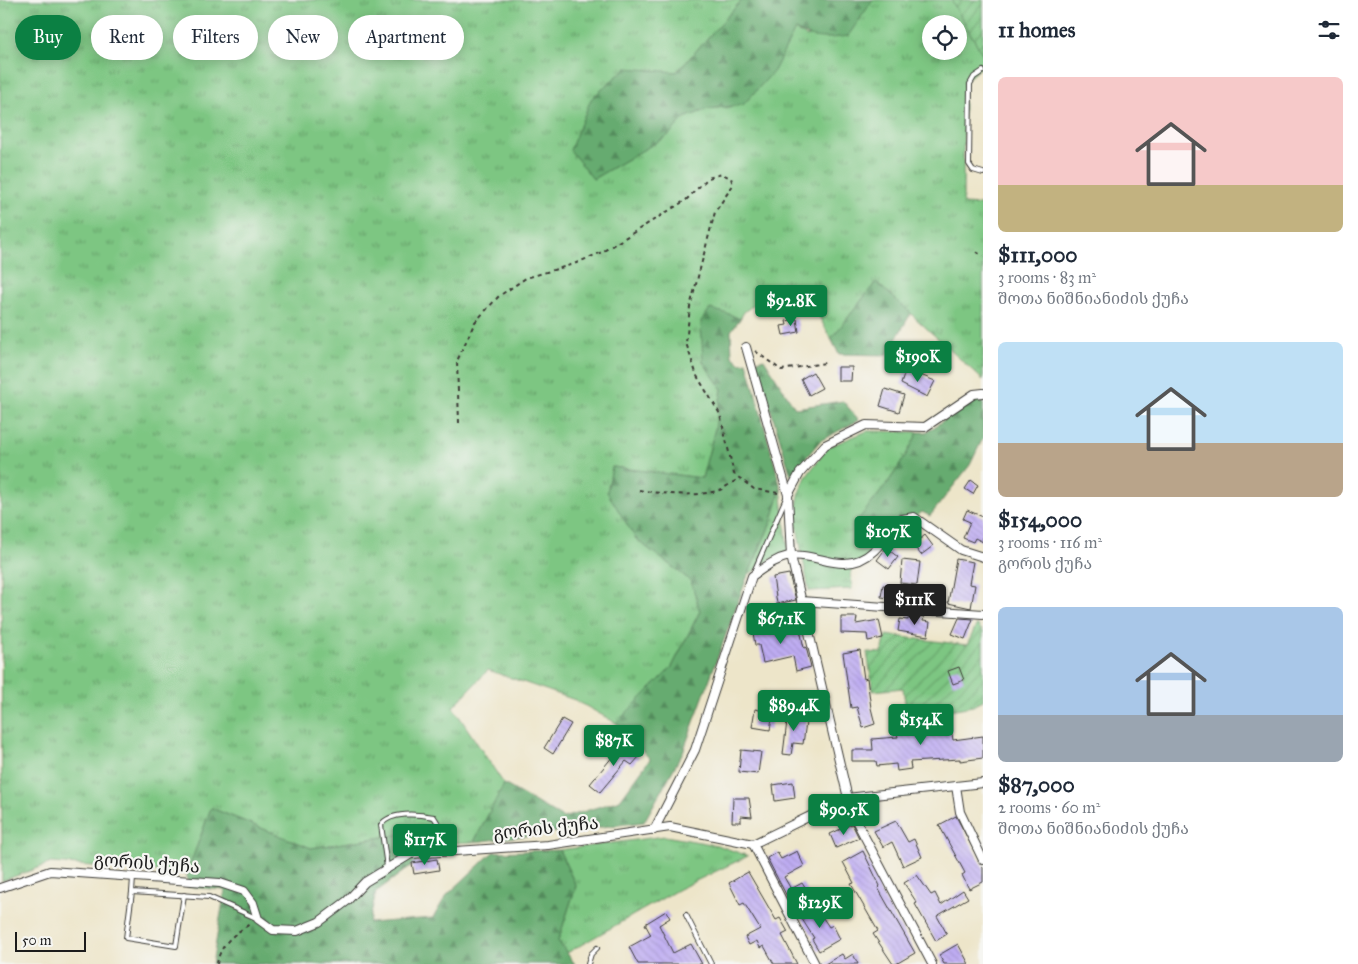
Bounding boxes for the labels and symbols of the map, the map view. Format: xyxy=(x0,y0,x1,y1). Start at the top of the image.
pin: $92.8K xyxy=(750,284,832,327)
pin: $190K xyxy=(883,340,953,383)
pin: $107K xyxy=(853,516,923,558)
pin: $111K xyxy=(880,584,950,626)
pin: $67.1K xyxy=(740,602,822,645)
pin: $89.4K xyxy=(753,690,835,732)
pin: $154K xyxy=(886,704,956,746)
pin: $87K xyxy=(584,724,644,767)
pin: $90.5K xyxy=(803,794,885,836)
street label: გორის ქუჩა xyxy=(492,812,600,844)
pin: $117K xyxy=(390,824,460,866)
street label: გორის ქუჩა xyxy=(93,848,201,878)
pin: $129K xyxy=(785,886,855,929)
scale bar xyxy=(15,929,86,952)

